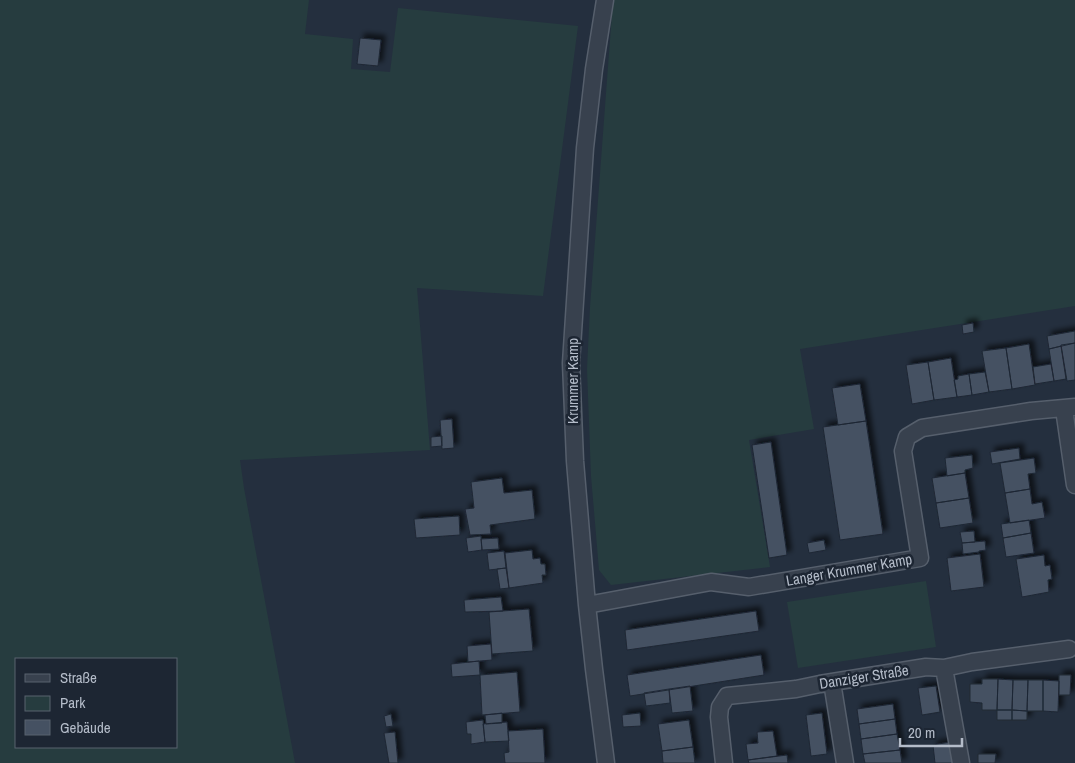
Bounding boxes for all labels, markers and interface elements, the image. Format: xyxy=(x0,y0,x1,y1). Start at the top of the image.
street label: Krummer Kamp xyxy=(562,338,583,424)
street label: Langer Krummer Kamp xyxy=(784,548,914,591)
legend xyxy=(15,658,178,748)
street label: Danziger Straße xyxy=(818,659,910,694)
text: Straße xyxy=(60,667,97,688)
text: Park xyxy=(60,692,86,713)
scale bar xyxy=(900,716,962,748)
text: Gebäude xyxy=(60,717,111,738)
text: 20 m xyxy=(908,722,935,743)

